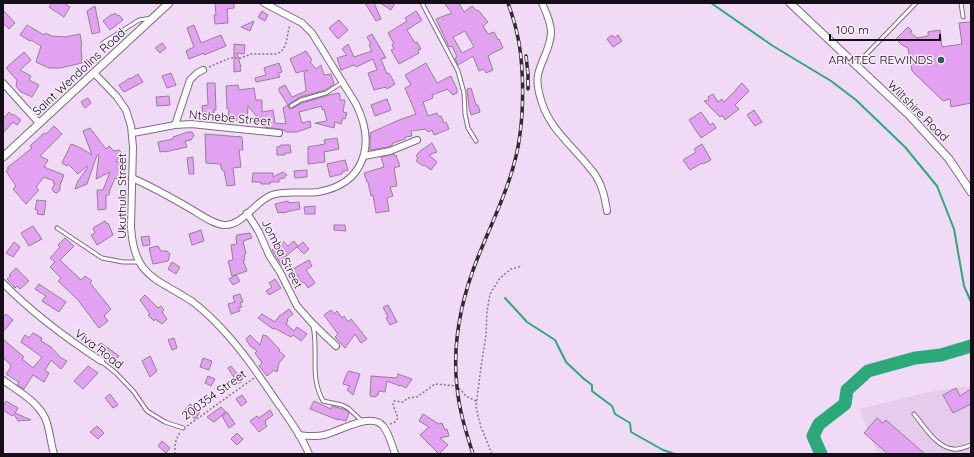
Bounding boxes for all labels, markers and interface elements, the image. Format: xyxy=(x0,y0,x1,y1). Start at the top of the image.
scale bar xyxy=(830,16,940,42)
text: 100 m xyxy=(836,22,869,37)
street label: Saint Wendolins Road xyxy=(29,25,128,119)
place label: ARMTEC REWINDS xyxy=(829,52,933,67)
marker: ARMTEC REWINDS xyxy=(936,55,946,65)
street label: Wiltshire Road xyxy=(885,77,952,144)
street label: Ntshebe Street xyxy=(188,106,272,129)
street label: Ukuthula Street xyxy=(114,153,129,239)
street label: Jomba Street xyxy=(259,217,306,291)
street label: Viva Road xyxy=(72,325,127,372)
street label: 200354 Street xyxy=(178,366,249,423)

